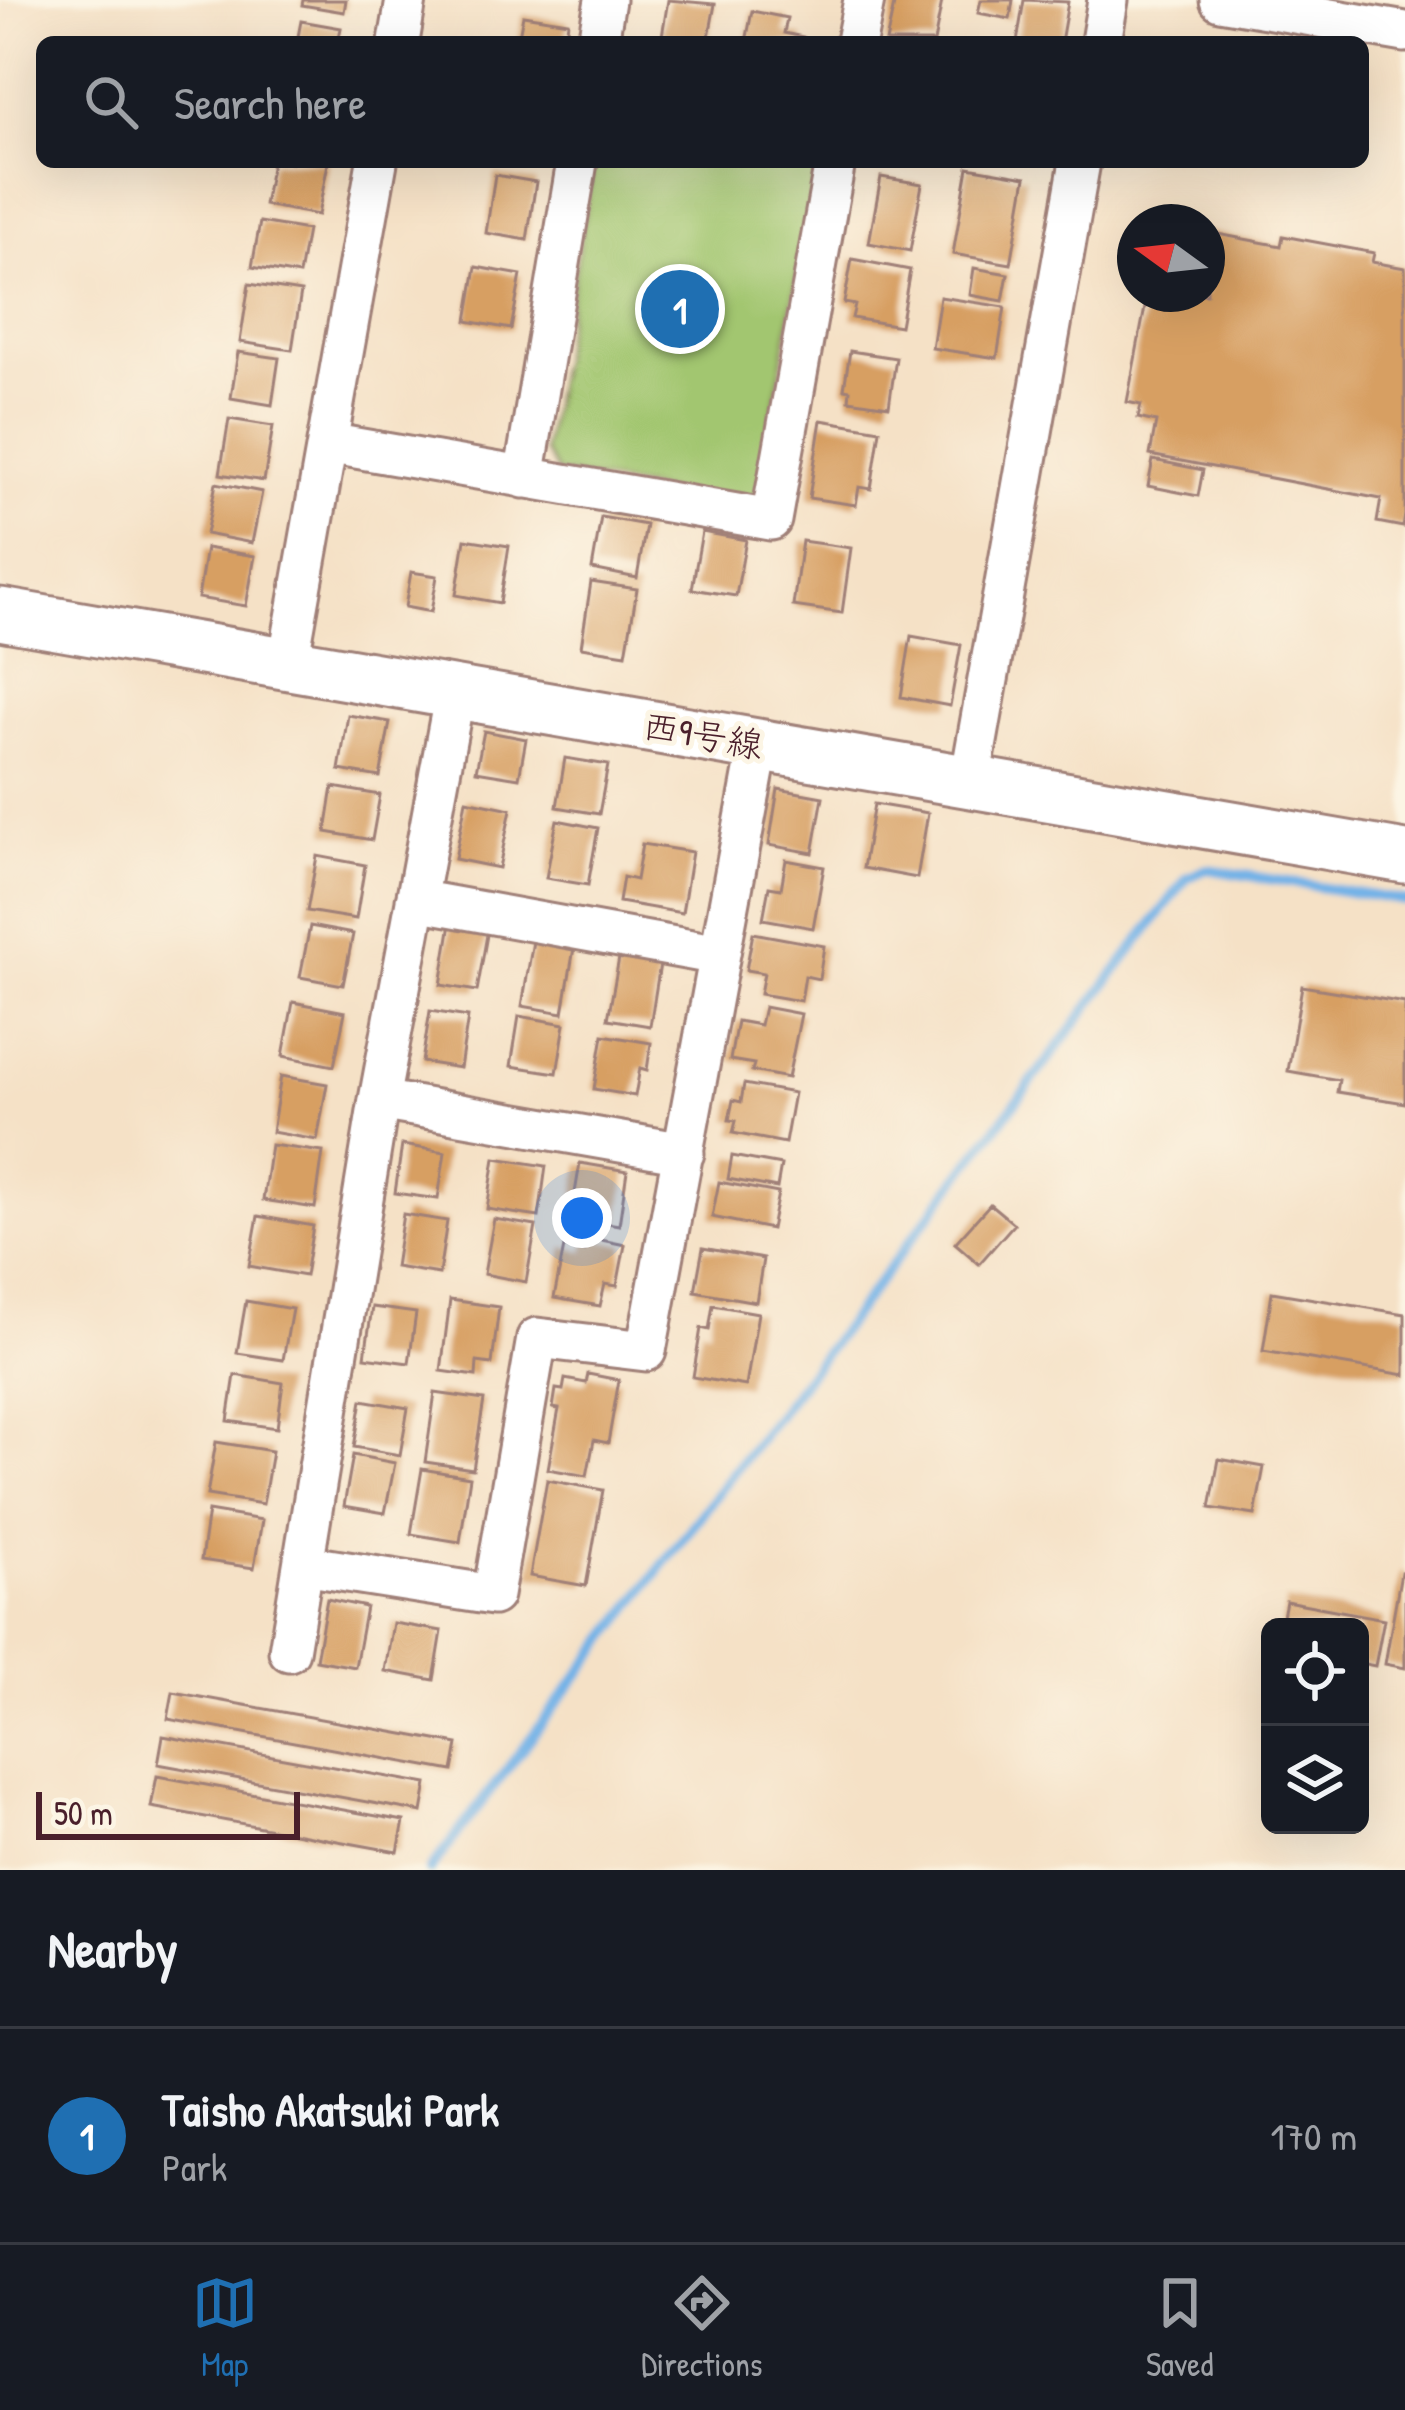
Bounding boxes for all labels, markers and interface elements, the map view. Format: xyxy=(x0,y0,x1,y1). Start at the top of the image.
search box xyxy=(36,36,1369,168)
icon: search xyxy=(78,69,144,135)
text: Search here xyxy=(174,72,366,133)
north arrow xyxy=(1117,204,1225,312)
pin: 1 xyxy=(641,264,719,354)
street label: 西9号線 xyxy=(639,700,767,769)
your location xyxy=(552,1188,612,1248)
map controls xyxy=(1261,1618,1369,1834)
button: locate xyxy=(1261,1618,1369,1726)
button: layers xyxy=(1261,1726,1369,1834)
scale bar xyxy=(36,1786,300,1839)
text: 50 m xyxy=(54,1791,113,1835)
text: Nearby xyxy=(48,1914,178,1983)
text: Taisho Akatsuki Park xyxy=(162,2079,499,2140)
text: 1 xyxy=(80,2109,94,2162)
text: 170 m xyxy=(1271,2109,1357,2162)
text: Park xyxy=(162,2140,227,2193)
tab: Map xyxy=(192,2270,258,2386)
tab: Directions xyxy=(641,2270,763,2386)
tab: Saved xyxy=(1146,2270,1213,2386)

